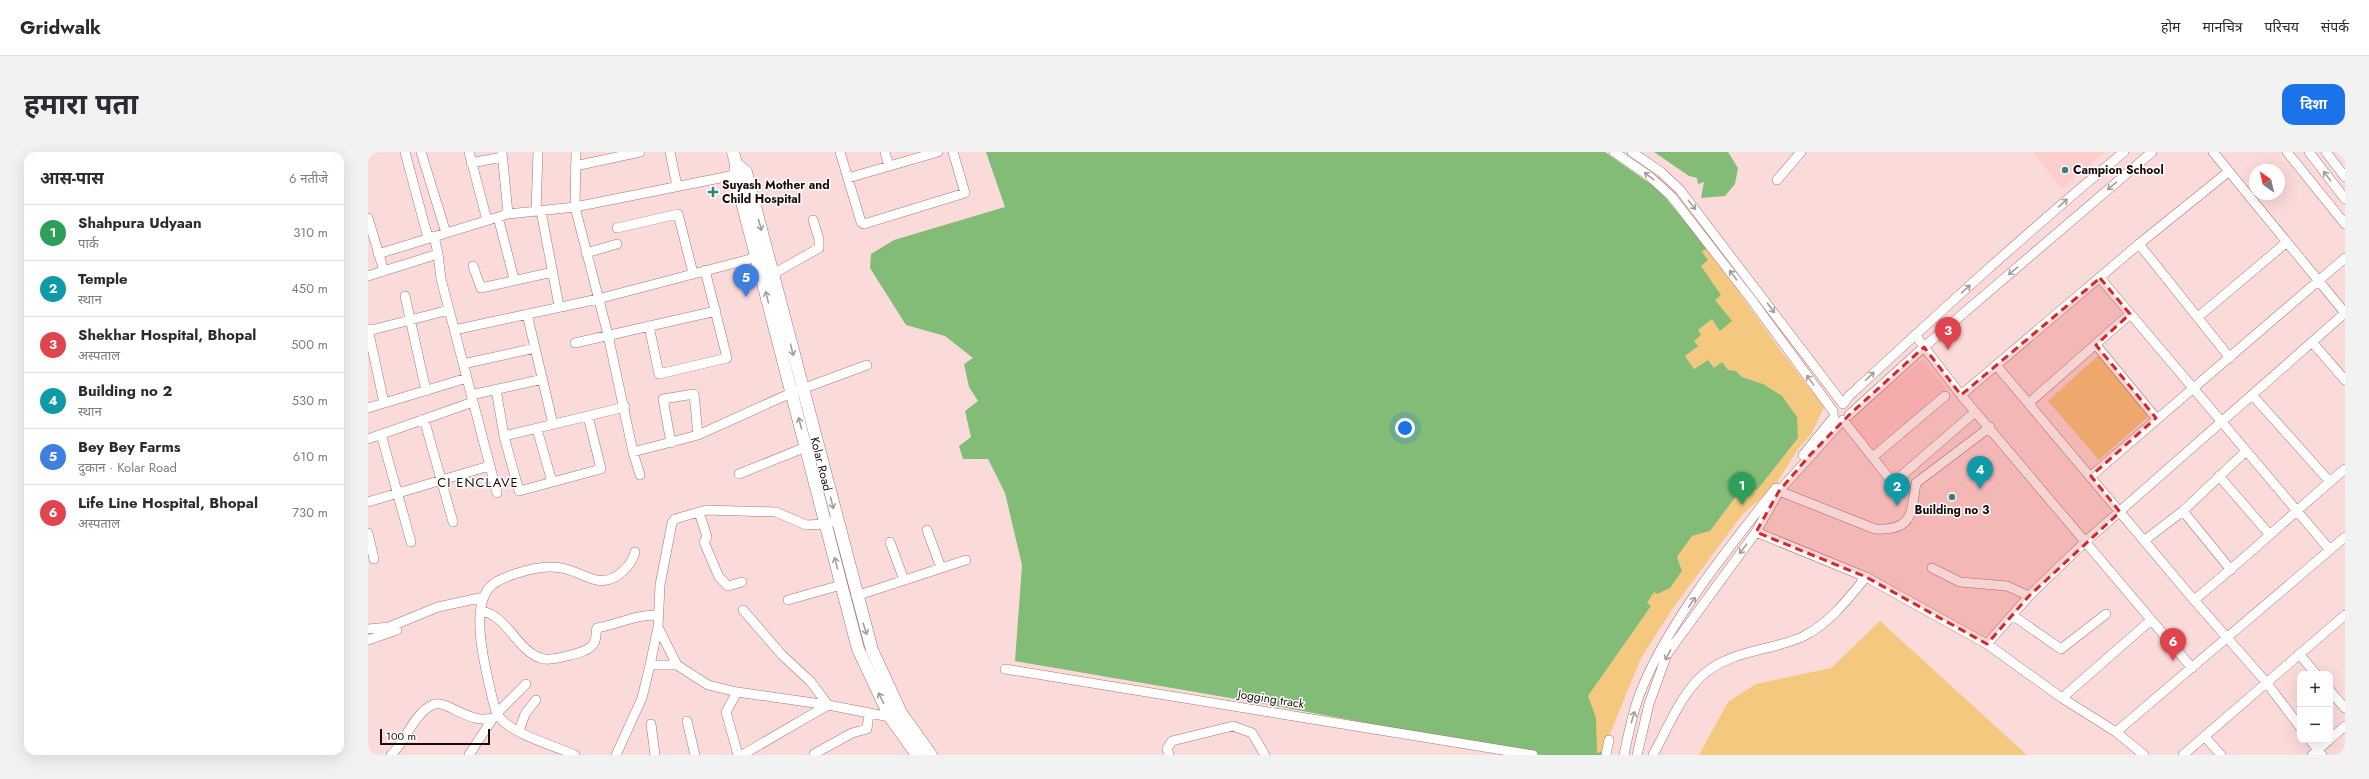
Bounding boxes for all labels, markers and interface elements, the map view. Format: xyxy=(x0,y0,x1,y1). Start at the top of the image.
text: Gridwalk xyxy=(20,14,101,41)
text: होम xyxy=(2161,17,2180,37)
text: मानचित्र xyxy=(2202,17,2243,37)
text: परिचय xyxy=(2265,17,2299,37)
text: संपर्क xyxy=(2321,17,2349,37)
text: हमारा पता xyxy=(24,84,138,125)
button: दिशा xyxy=(2282,84,2345,125)
place label: Campion School xyxy=(2073,161,2164,179)
north arrow xyxy=(2249,164,2285,200)
marker: Campion School xyxy=(2060,165,2070,175)
text: आस-पास xyxy=(40,166,104,190)
text: 6 नतीजे xyxy=(289,169,328,188)
one-way arrow xyxy=(2323,170,2331,181)
one-way arrow xyxy=(1644,172,1655,181)
place label: Suyash Mother and Child Hospital xyxy=(722,176,830,208)
one-way arrow xyxy=(2107,182,2117,191)
marker: Suyash Mother and Child Hospital xyxy=(707,186,719,198)
one-way arrow xyxy=(2058,198,2068,207)
one-way arrow xyxy=(1688,200,1696,211)
text: Shahpura Udyaan xyxy=(78,212,202,234)
one-way arrow xyxy=(756,218,764,231)
text: 1 xyxy=(50,223,56,242)
text: 310 m xyxy=(293,223,328,242)
text: पार्क xyxy=(78,234,99,253)
pin: 5 xyxy=(733,264,759,297)
one-way arrow xyxy=(2008,266,2018,275)
text: Temple xyxy=(78,268,128,290)
one-way arrow xyxy=(1729,270,1737,281)
text: 2 xyxy=(49,279,57,298)
text: 450 m xyxy=(291,279,328,298)
one-way arrow xyxy=(1961,284,1971,293)
text: स्थान xyxy=(78,290,102,309)
one-way arrow xyxy=(763,291,770,304)
one-way arrow xyxy=(1767,303,1775,314)
pin: 3 xyxy=(1935,317,1961,350)
text: Shekhar Hospital, Bhopal xyxy=(78,324,256,346)
text: 3 xyxy=(49,335,57,354)
text: 500 m xyxy=(291,335,328,354)
one-way arrow xyxy=(789,344,797,357)
text: अस्पताल xyxy=(78,346,120,365)
one-way arrow xyxy=(1865,372,1875,381)
one-way arrow xyxy=(1806,375,1814,386)
text: Building no 2 xyxy=(78,380,172,402)
text: 4 xyxy=(48,391,58,410)
text: 530 m xyxy=(292,391,328,410)
text: स्थान xyxy=(78,402,102,421)
one-way arrow xyxy=(795,417,803,430)
your location xyxy=(1395,418,1415,438)
street label: Kolar Road xyxy=(806,435,836,493)
text: Bey Bey Farms xyxy=(78,436,181,458)
text: 5 xyxy=(49,447,57,466)
text: 610 m xyxy=(293,447,328,466)
pin: 4 xyxy=(1967,456,1993,489)
text: दुकान · Kolar Road xyxy=(78,458,177,477)
pin: 1 xyxy=(1729,472,1755,505)
district label: CI ENCLAVE xyxy=(437,473,519,492)
pin: 2 xyxy=(1884,473,1910,506)
text: Life Line Hospital, Bhopal xyxy=(78,492,258,514)
marker: Building no 3 xyxy=(1947,492,1957,502)
one-way arrow xyxy=(828,497,836,510)
place label: Building no 3 xyxy=(1915,501,1990,519)
text: 6 xyxy=(49,503,57,522)
text: 730 m xyxy=(292,503,328,522)
text: अस्पताल xyxy=(78,514,120,533)
one-way arrow xyxy=(1739,544,1748,555)
one-way arrow xyxy=(831,556,839,569)
one-way arrow xyxy=(1688,596,1696,608)
one-way arrow xyxy=(862,622,869,635)
pin: 6 xyxy=(2160,628,2186,661)
one-way arrow xyxy=(1664,648,1671,660)
map controls xyxy=(2297,671,2333,743)
button: + xyxy=(2297,671,2333,707)
street label: Jogging track xyxy=(1235,685,1306,713)
one-way arrow xyxy=(877,693,884,705)
button: − xyxy=(2297,707,2333,743)
one-way arrow xyxy=(1630,711,1637,724)
scale bar xyxy=(380,727,490,746)
text: 100 m xyxy=(386,728,416,744)

